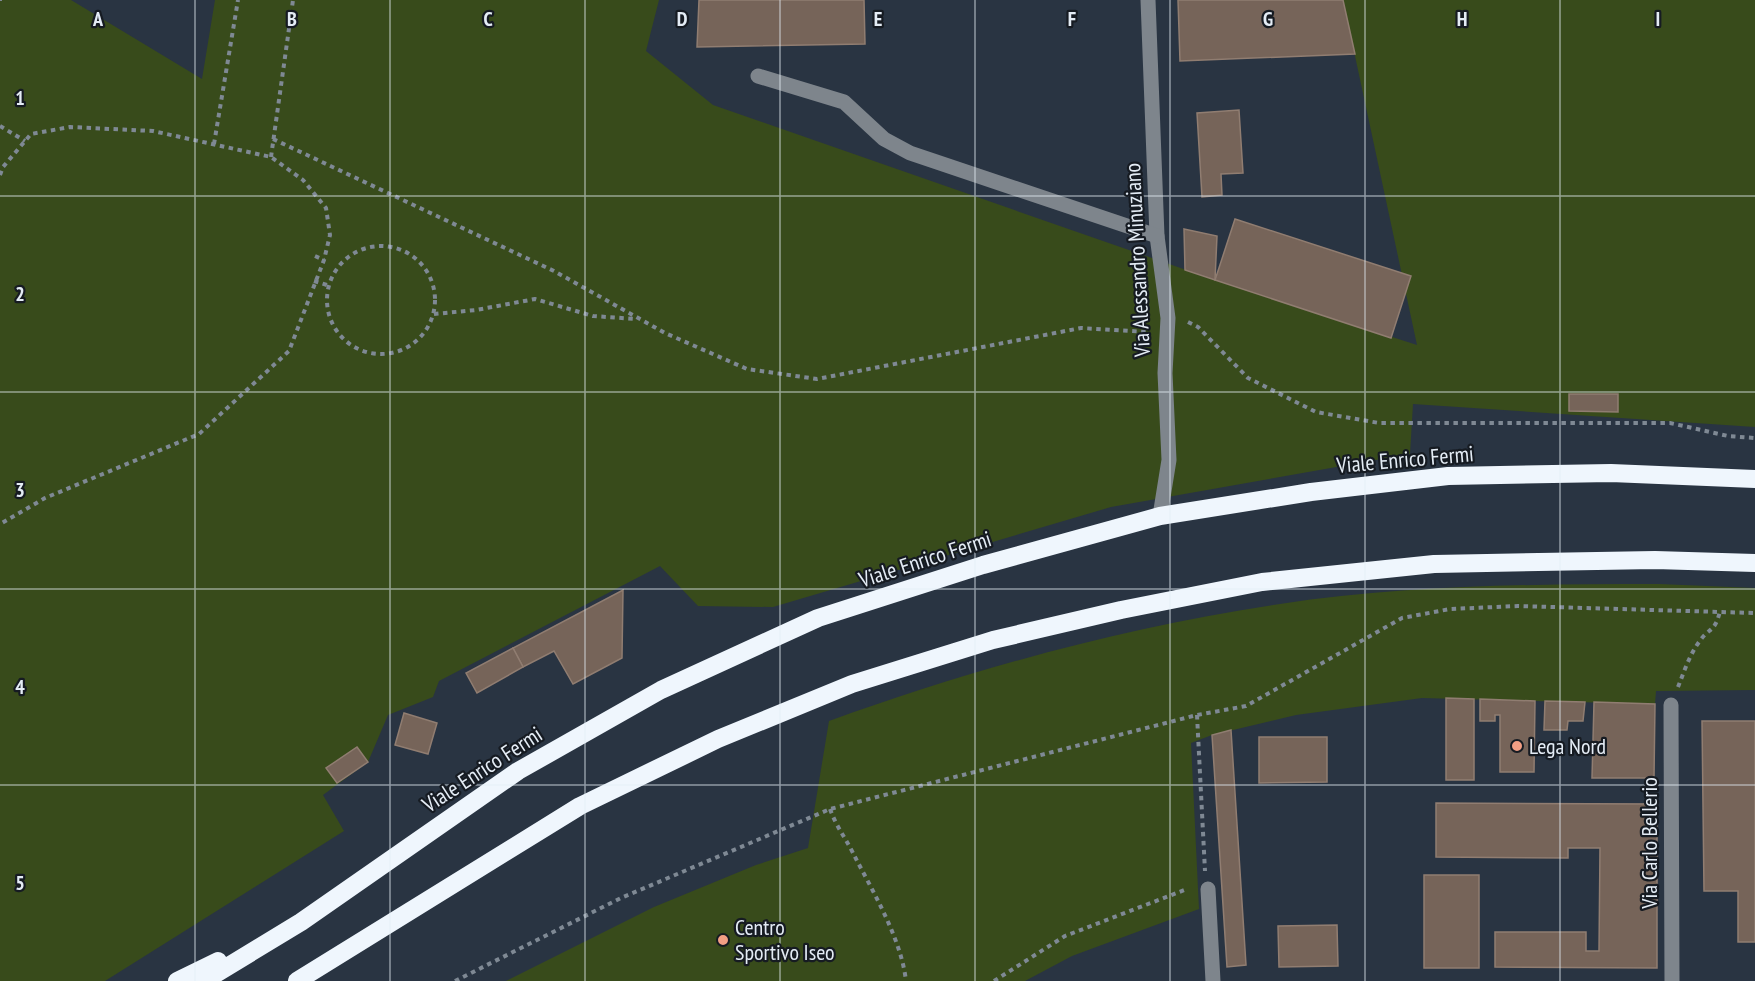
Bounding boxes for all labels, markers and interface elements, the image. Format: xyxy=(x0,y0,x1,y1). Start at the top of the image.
text: A xyxy=(92,6,104,32)
text: B xyxy=(287,6,297,32)
text: C xyxy=(483,6,493,32)
text: D xyxy=(677,6,688,32)
text: E xyxy=(874,6,882,32)
text: F xyxy=(1068,6,1076,32)
text: G xyxy=(1263,6,1273,32)
text: H xyxy=(1457,6,1467,32)
text: I xyxy=(1656,6,1660,32)
text: 1 xyxy=(15,85,25,111)
street label: Via Alessandro Minuziano xyxy=(1118,162,1156,359)
text: 2 xyxy=(15,281,25,307)
street label: Viale Enrico Fermi xyxy=(1334,439,1475,479)
text: 3 xyxy=(15,477,25,503)
street label: Viale Enrico Fermi xyxy=(854,524,995,594)
text: 4 xyxy=(15,674,25,700)
street label: Viale Enrico Fermi xyxy=(416,720,547,819)
place label: Lega Nord xyxy=(1529,732,1606,760)
marker: Lega Nord xyxy=(1510,739,1524,753)
street label: Via Carlo Bellerio xyxy=(1635,777,1663,910)
text: 5 xyxy=(15,870,25,896)
place label: Centro Sportivo Iseo xyxy=(735,913,835,966)
marker: Centro Sportivo Iseo xyxy=(716,933,730,947)

